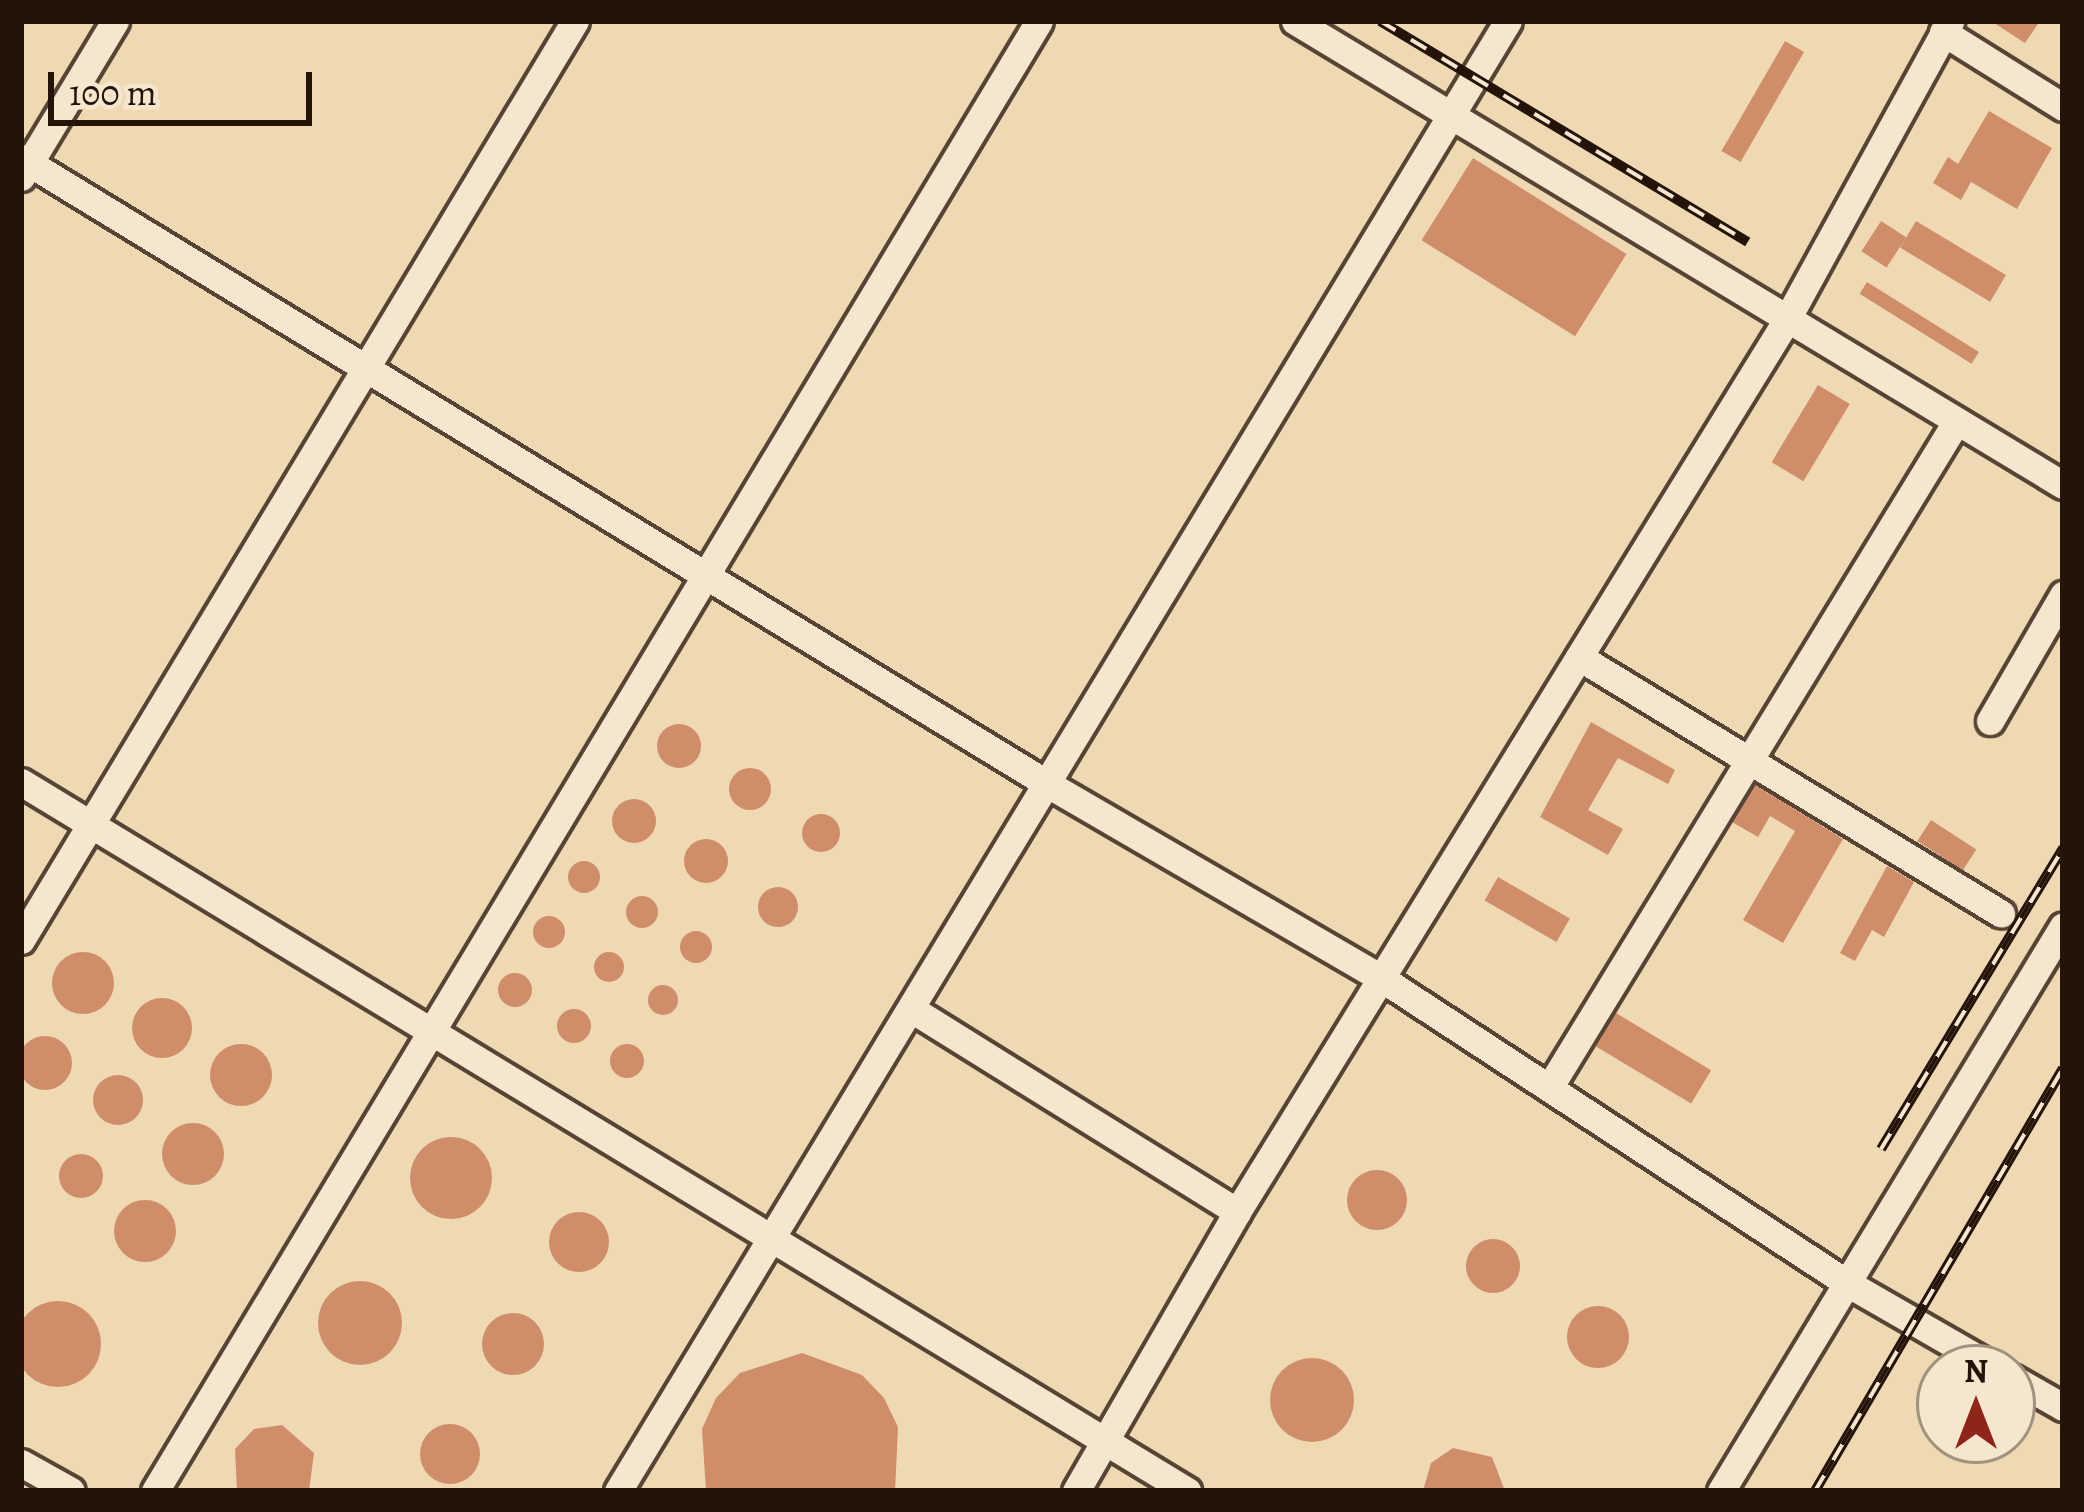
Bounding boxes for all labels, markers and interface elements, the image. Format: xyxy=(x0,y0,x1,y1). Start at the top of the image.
scale bar xyxy=(54,48,318,122)
text: 100 m xyxy=(69,68,157,117)
north arrow xyxy=(1916,1344,2036,1464)
text: N xyxy=(1964,1348,1988,1393)

